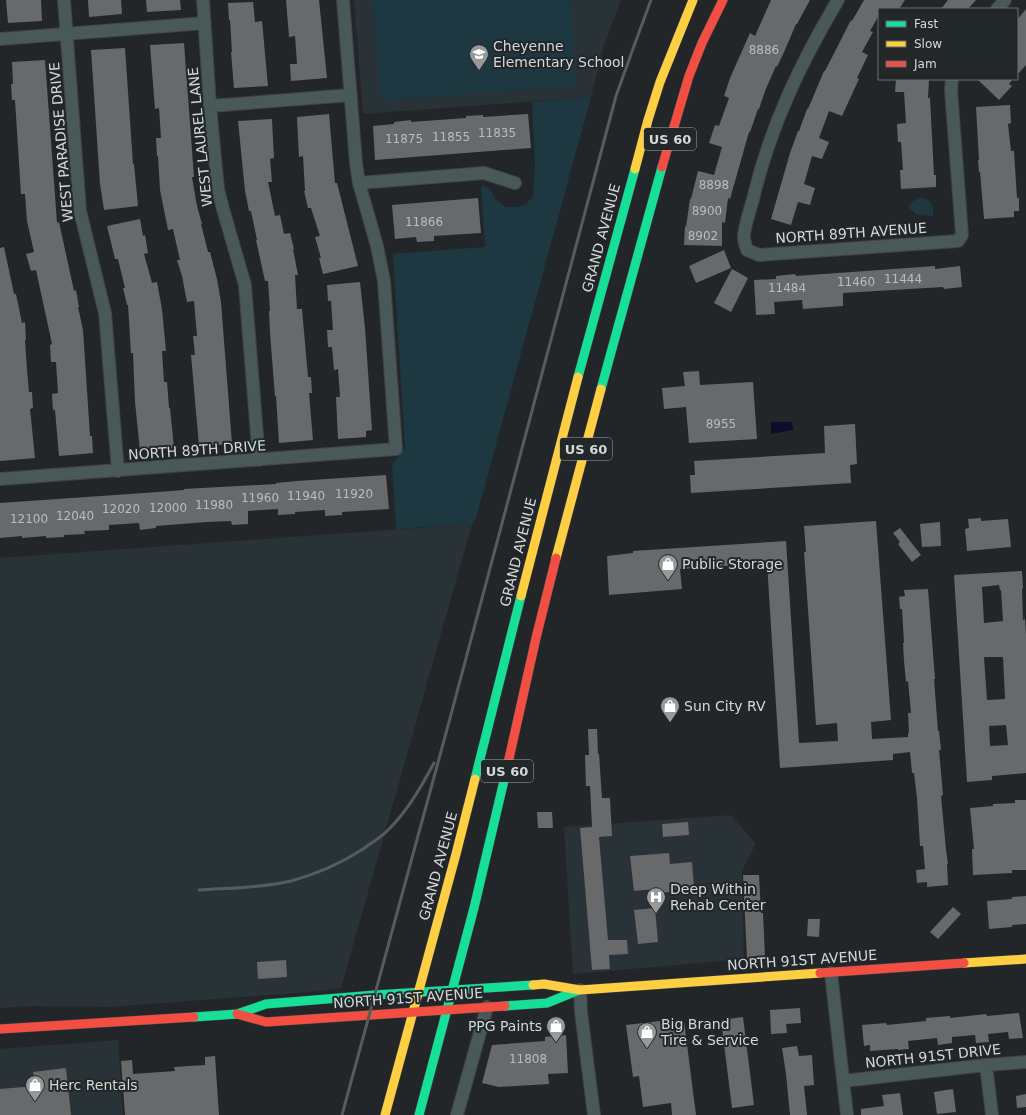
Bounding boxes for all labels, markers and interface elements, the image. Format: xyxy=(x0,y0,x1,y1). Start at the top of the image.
legend xyxy=(878,8,1018,80)
text: Fast xyxy=(914,17,938,31)
text: Slow xyxy=(914,37,942,51)
place label: Cheyenne Elementary School xyxy=(493,38,625,70)
school or university icon: Cheyenne Elementary School xyxy=(468,43,490,71)
house number: 8886 xyxy=(749,43,779,57)
text: Jam xyxy=(913,57,937,71)
street label: WEST PARADISE DRIVE xyxy=(46,61,76,223)
street label: WEST LAUREL LANE xyxy=(185,66,215,208)
house number: 11835 xyxy=(478,126,516,140)
road number: US 60 xyxy=(644,128,696,150)
house number: 11855 xyxy=(432,130,470,144)
house number: 11875 xyxy=(385,132,423,146)
house number: 8898 xyxy=(699,178,729,192)
street label: GRAND AVENUE xyxy=(579,182,623,294)
house number: 8900 xyxy=(692,204,722,218)
house number: 11866 xyxy=(405,215,443,229)
street label: NORTH 89TH AVENUE xyxy=(775,220,927,246)
house number: 8902 xyxy=(688,229,718,243)
house number: 11444 xyxy=(884,272,922,286)
house number: 11460 xyxy=(837,275,875,289)
house number: 11484 xyxy=(768,281,806,295)
house number: 8955 xyxy=(706,417,736,431)
street label: NORTH 89TH DRIVE xyxy=(128,437,266,463)
road number: US 60 xyxy=(560,438,612,460)
house number: 11920 xyxy=(335,487,373,501)
house number: 11940 xyxy=(287,489,325,503)
house number: 11960 xyxy=(241,491,279,505)
street label: GRAND AVENUE xyxy=(497,496,539,608)
house number: 11980 xyxy=(195,498,233,512)
house number: 12000 xyxy=(149,501,187,515)
house number: 12020 xyxy=(102,502,140,516)
house number: 12040 xyxy=(56,509,94,523)
house number: 12100 xyxy=(10,512,48,526)
shop icon: Public Storage xyxy=(657,553,679,581)
place label: Public Storage xyxy=(682,556,783,572)
shop icon: Sun City RV xyxy=(659,695,681,723)
place label: Sun City RV xyxy=(684,698,766,714)
road number: US 60 xyxy=(481,760,533,782)
street label: GRAND AVENUE xyxy=(416,810,460,922)
place label: Deep Within Rehab Center xyxy=(670,881,766,913)
hospital icon: Deep Within Rehab Center xyxy=(645,886,667,914)
street label: NORTH 91ST AVENUE xyxy=(727,947,877,973)
street label: NORTH 91ST AVENUE xyxy=(333,985,483,1011)
shop icon: PPG Paints xyxy=(545,1015,567,1043)
place label: Big Brand Tire & Service xyxy=(660,1016,759,1048)
place label: PPG Paints xyxy=(468,1018,542,1034)
shop icon: Big Brand Tire & Service xyxy=(636,1021,658,1049)
street label: NORTH 91ST DRIVE xyxy=(864,1041,1002,1071)
house number: 11808 xyxy=(509,1052,547,1066)
shop icon: Herc Rentals xyxy=(24,1074,46,1102)
place label: Herc Rentals xyxy=(49,1077,138,1093)

